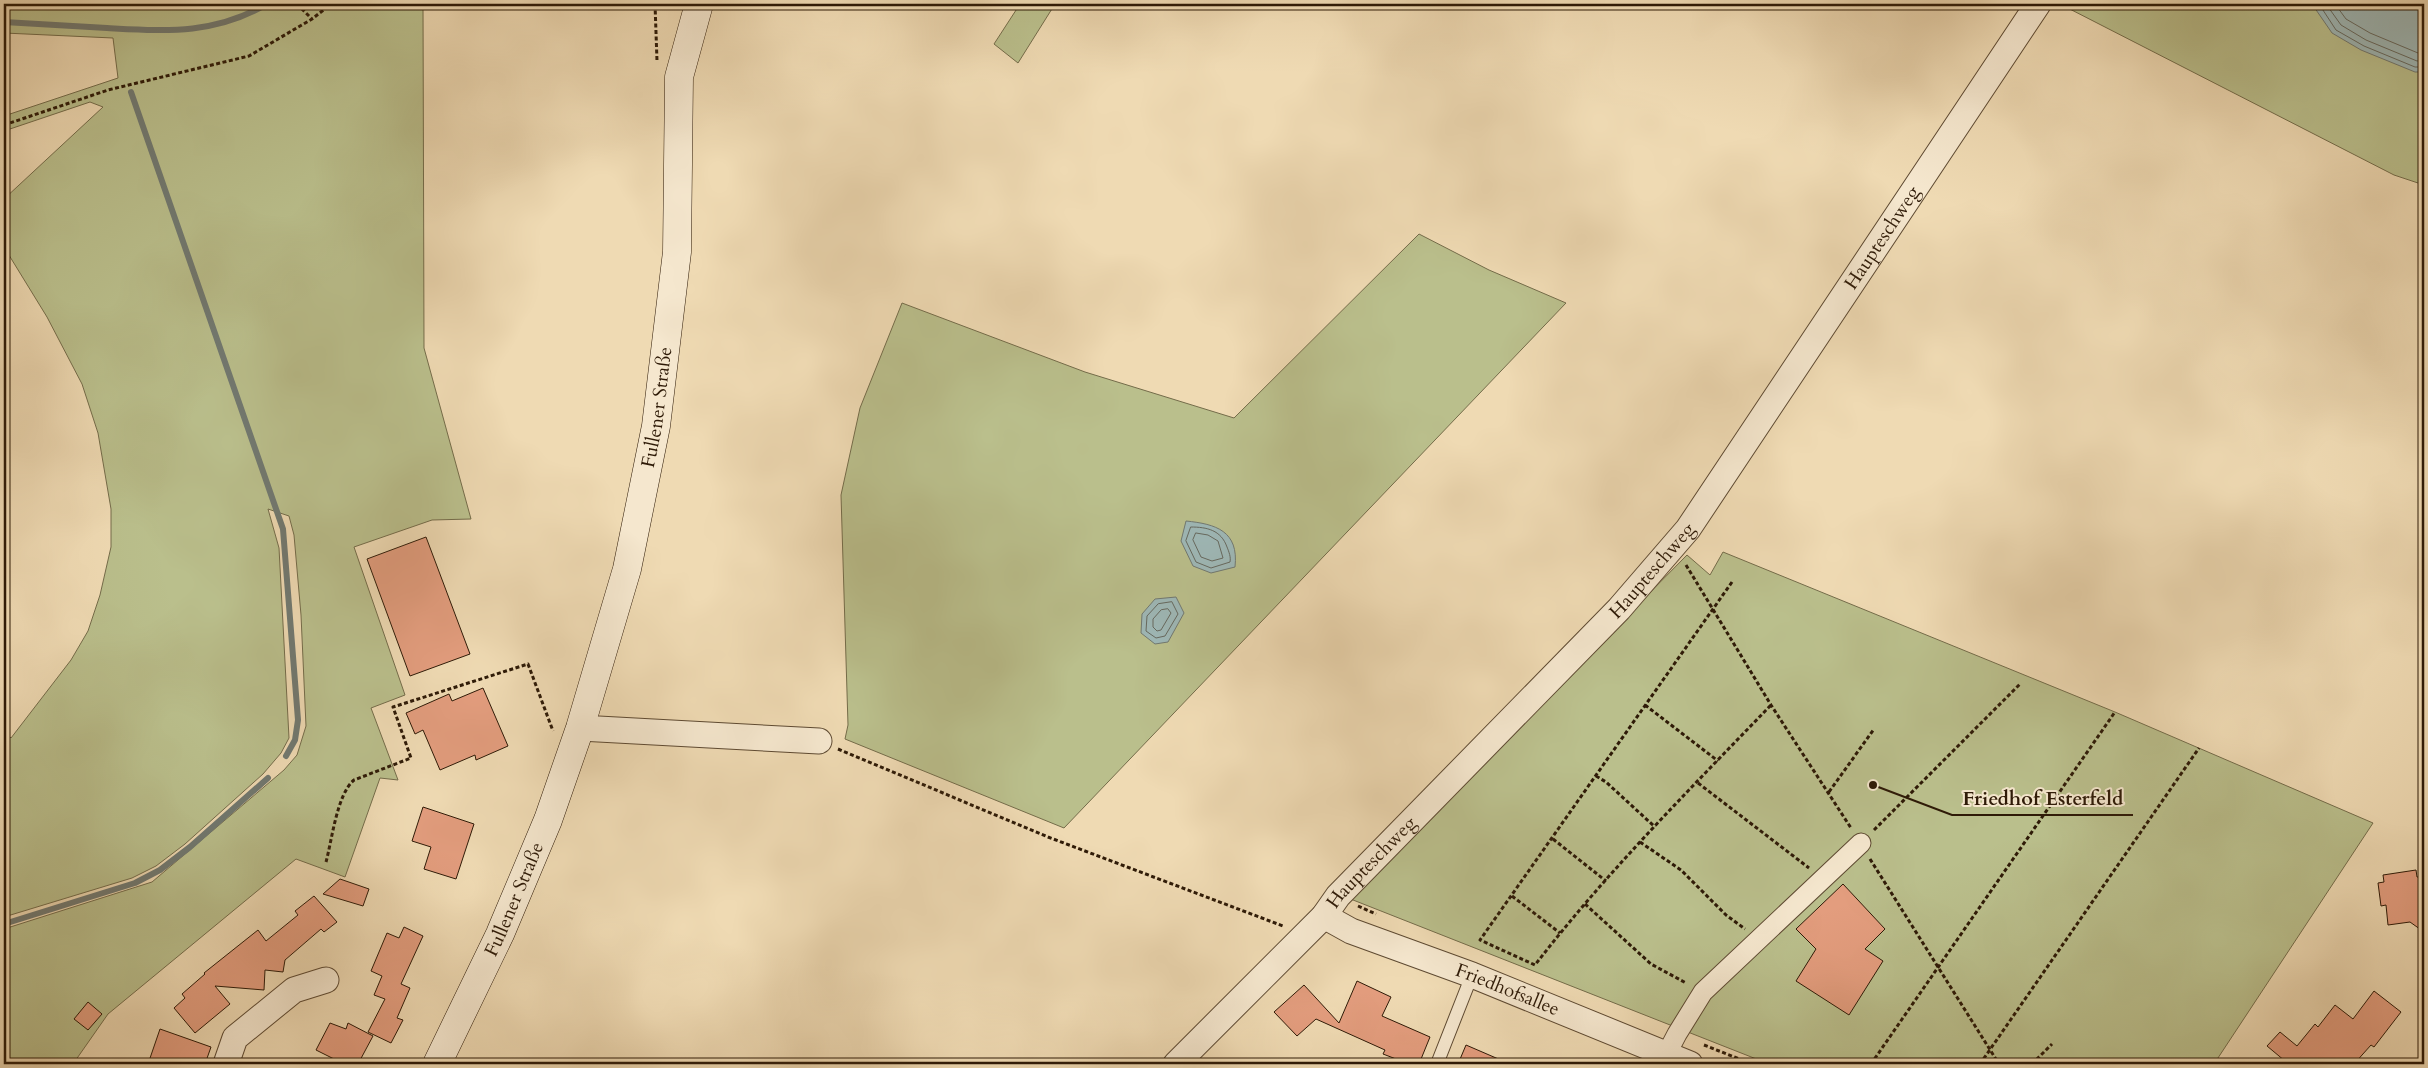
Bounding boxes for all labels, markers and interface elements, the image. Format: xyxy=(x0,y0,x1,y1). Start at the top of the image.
street label: Haupteschweg xyxy=(1838,181,1926,295)
street label: Fullener Straße xyxy=(635,345,678,470)
street label: Haupteschweg xyxy=(1603,517,1701,625)
callout: Friedhof Esterfeld xyxy=(1952,780,2133,815)
text: Friedhof Esterfeld xyxy=(1963,785,2124,812)
street label: Haupteschweg xyxy=(1320,810,1422,914)
street label: Fullener Straße xyxy=(478,838,550,961)
street label: Friedhofsallee xyxy=(1452,957,1563,1022)

